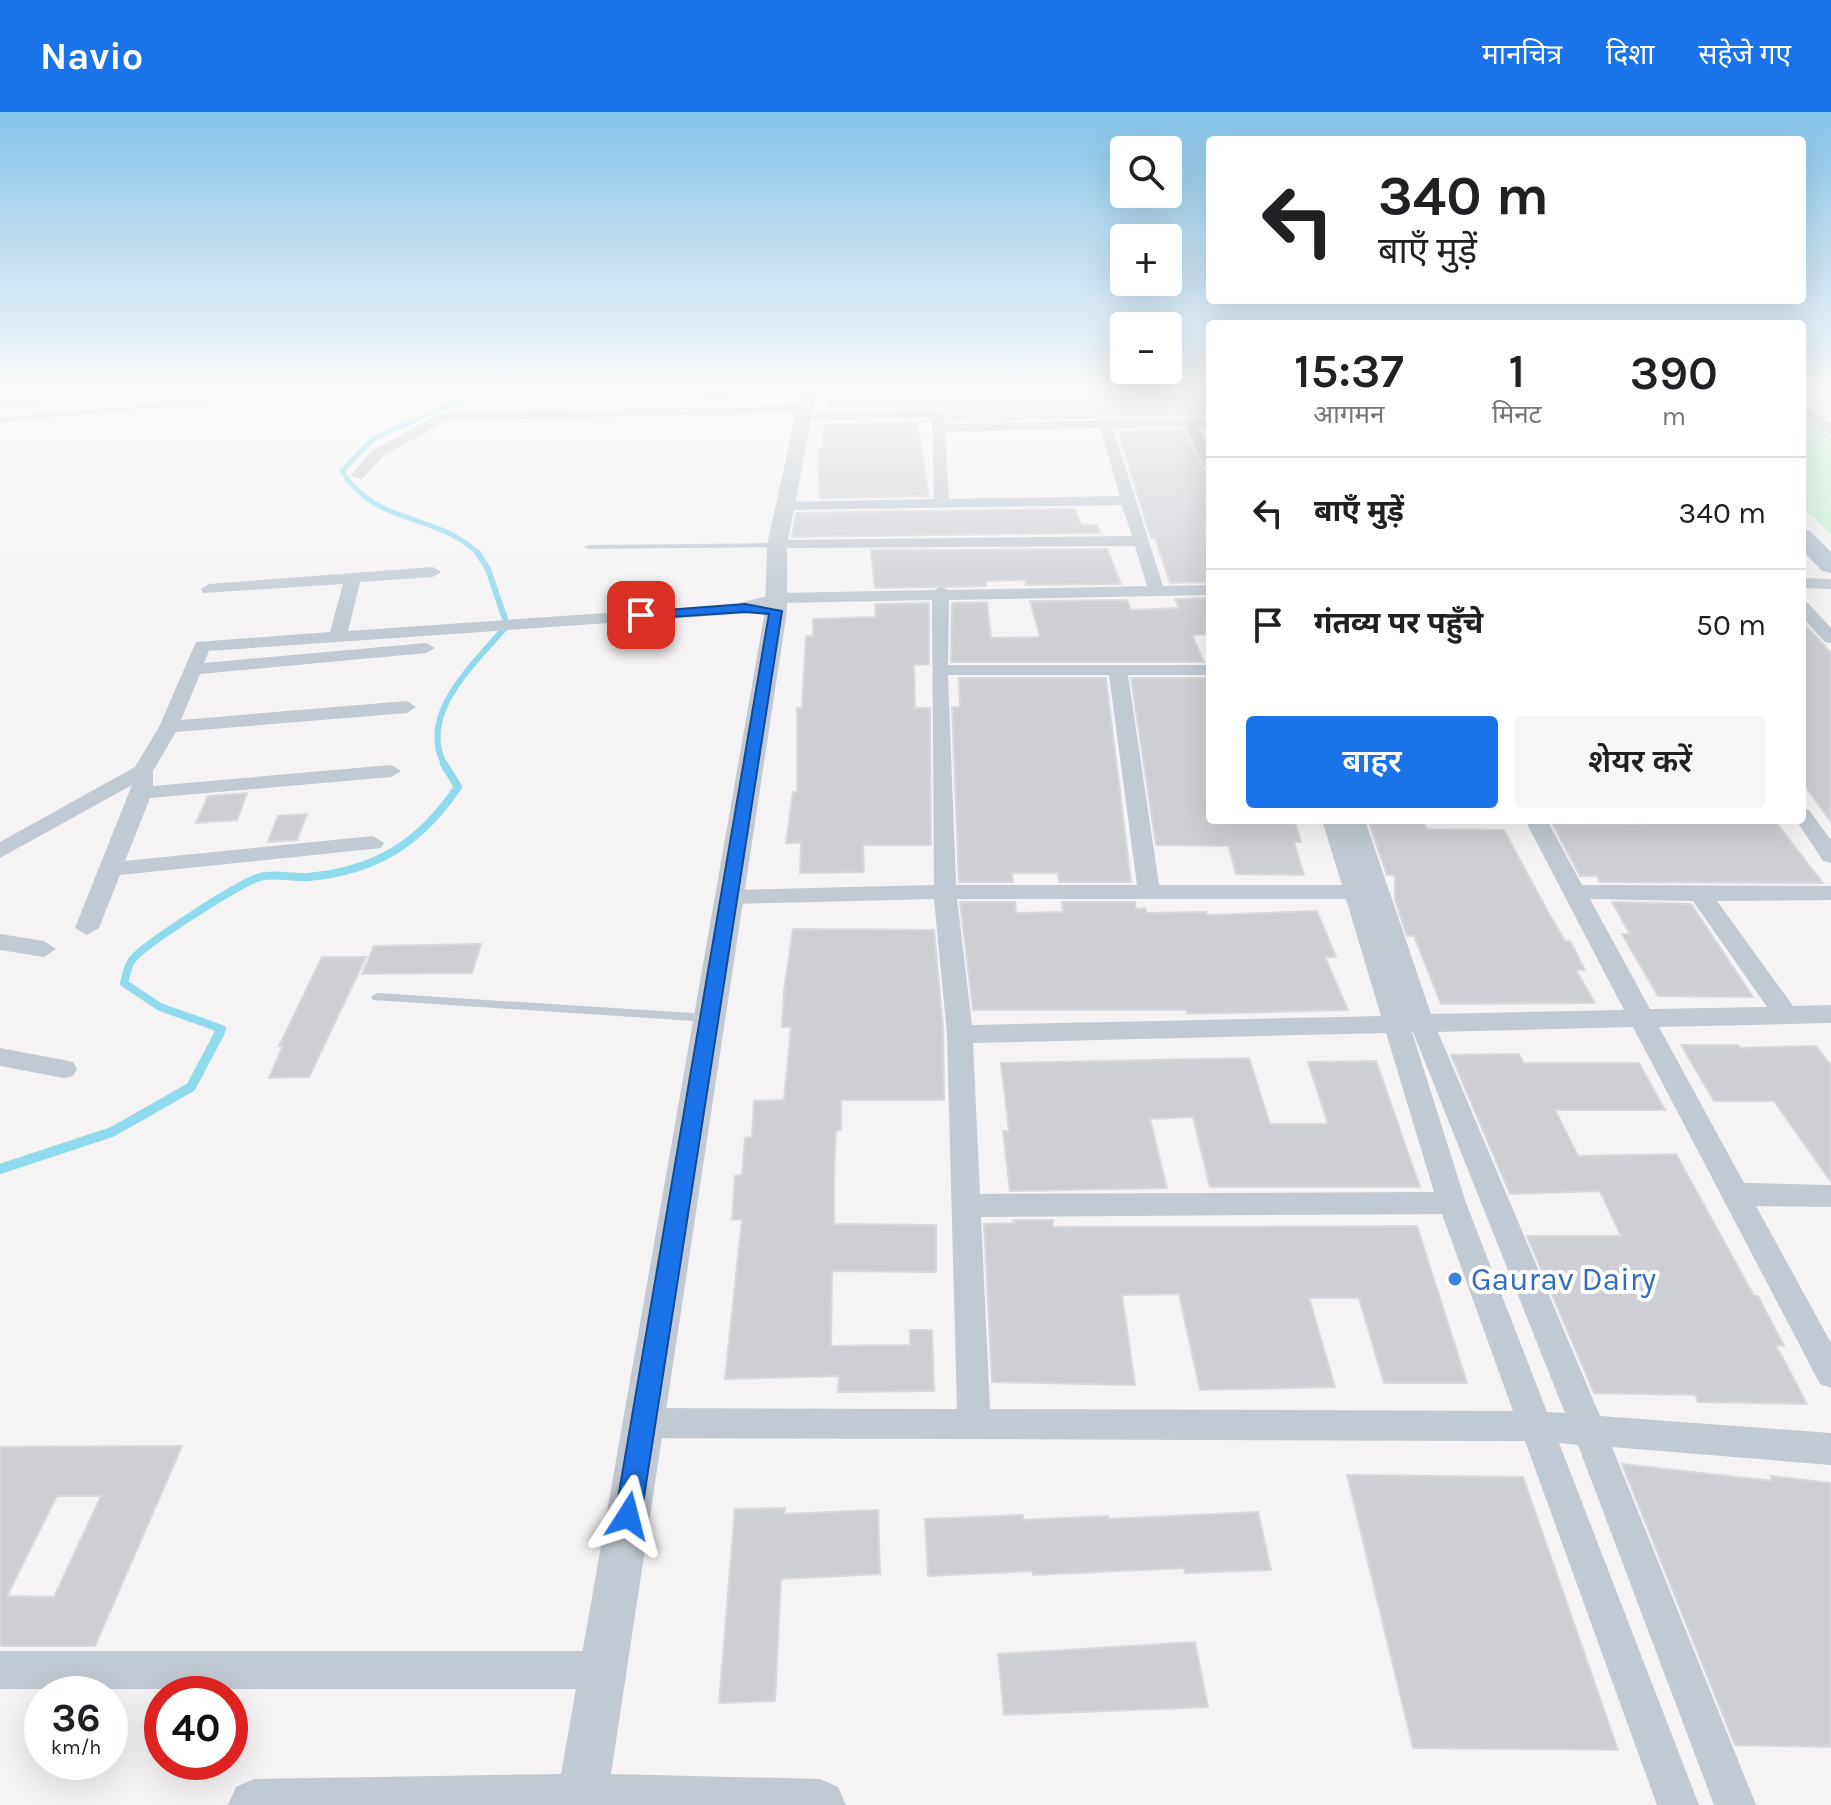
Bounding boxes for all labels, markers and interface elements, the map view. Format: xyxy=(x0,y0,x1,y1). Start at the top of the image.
text: Navio xyxy=(40,34,143,79)
text: मानचित्र xyxy=(1482,38,1562,71)
text: दिशा xyxy=(1606,38,1655,71)
text: सहेजे गए xyxy=(1699,38,1791,71)
map controls xyxy=(1110,136,1182,384)
button: search xyxy=(1110,136,1182,208)
text: 340 m xyxy=(1378,163,1549,228)
icon: left xyxy=(1246,168,1350,272)
button: + xyxy=(1110,224,1182,296)
text: बाएँ मुड़ें xyxy=(1378,230,1477,272)
button: − xyxy=(1110,312,1182,384)
text: 15:37 xyxy=(1294,343,1404,399)
text: 1 xyxy=(1508,343,1525,399)
text: 390 xyxy=(1630,345,1718,401)
text: आगमन xyxy=(1313,399,1385,430)
text: मिनट xyxy=(1492,399,1542,430)
text: m xyxy=(1662,401,1686,432)
icon: left xyxy=(1246,491,1290,535)
text: बाएँ मुड़ें xyxy=(1314,493,1404,529)
text: 340 m xyxy=(1679,495,1766,531)
pin xyxy=(607,581,675,649)
icon: arrive xyxy=(619,593,663,637)
icon: arrive xyxy=(1246,603,1290,647)
text: गंतव्य पर पहुँचे xyxy=(1314,605,1483,641)
text: 50 m xyxy=(1696,607,1766,643)
button: बाहर xyxy=(1246,716,1498,808)
button: शेयर करें xyxy=(1514,716,1766,808)
place label: Gaurav Dairy xyxy=(1471,1261,1656,1298)
marker: Gaurav Dairy xyxy=(1446,1270,1464,1288)
position arrow xyxy=(586,1474,670,1558)
speed limit sign: 40 xyxy=(144,1676,248,1780)
text: 36 xyxy=(51,1694,101,1741)
text: km/h xyxy=(51,1736,101,1759)

